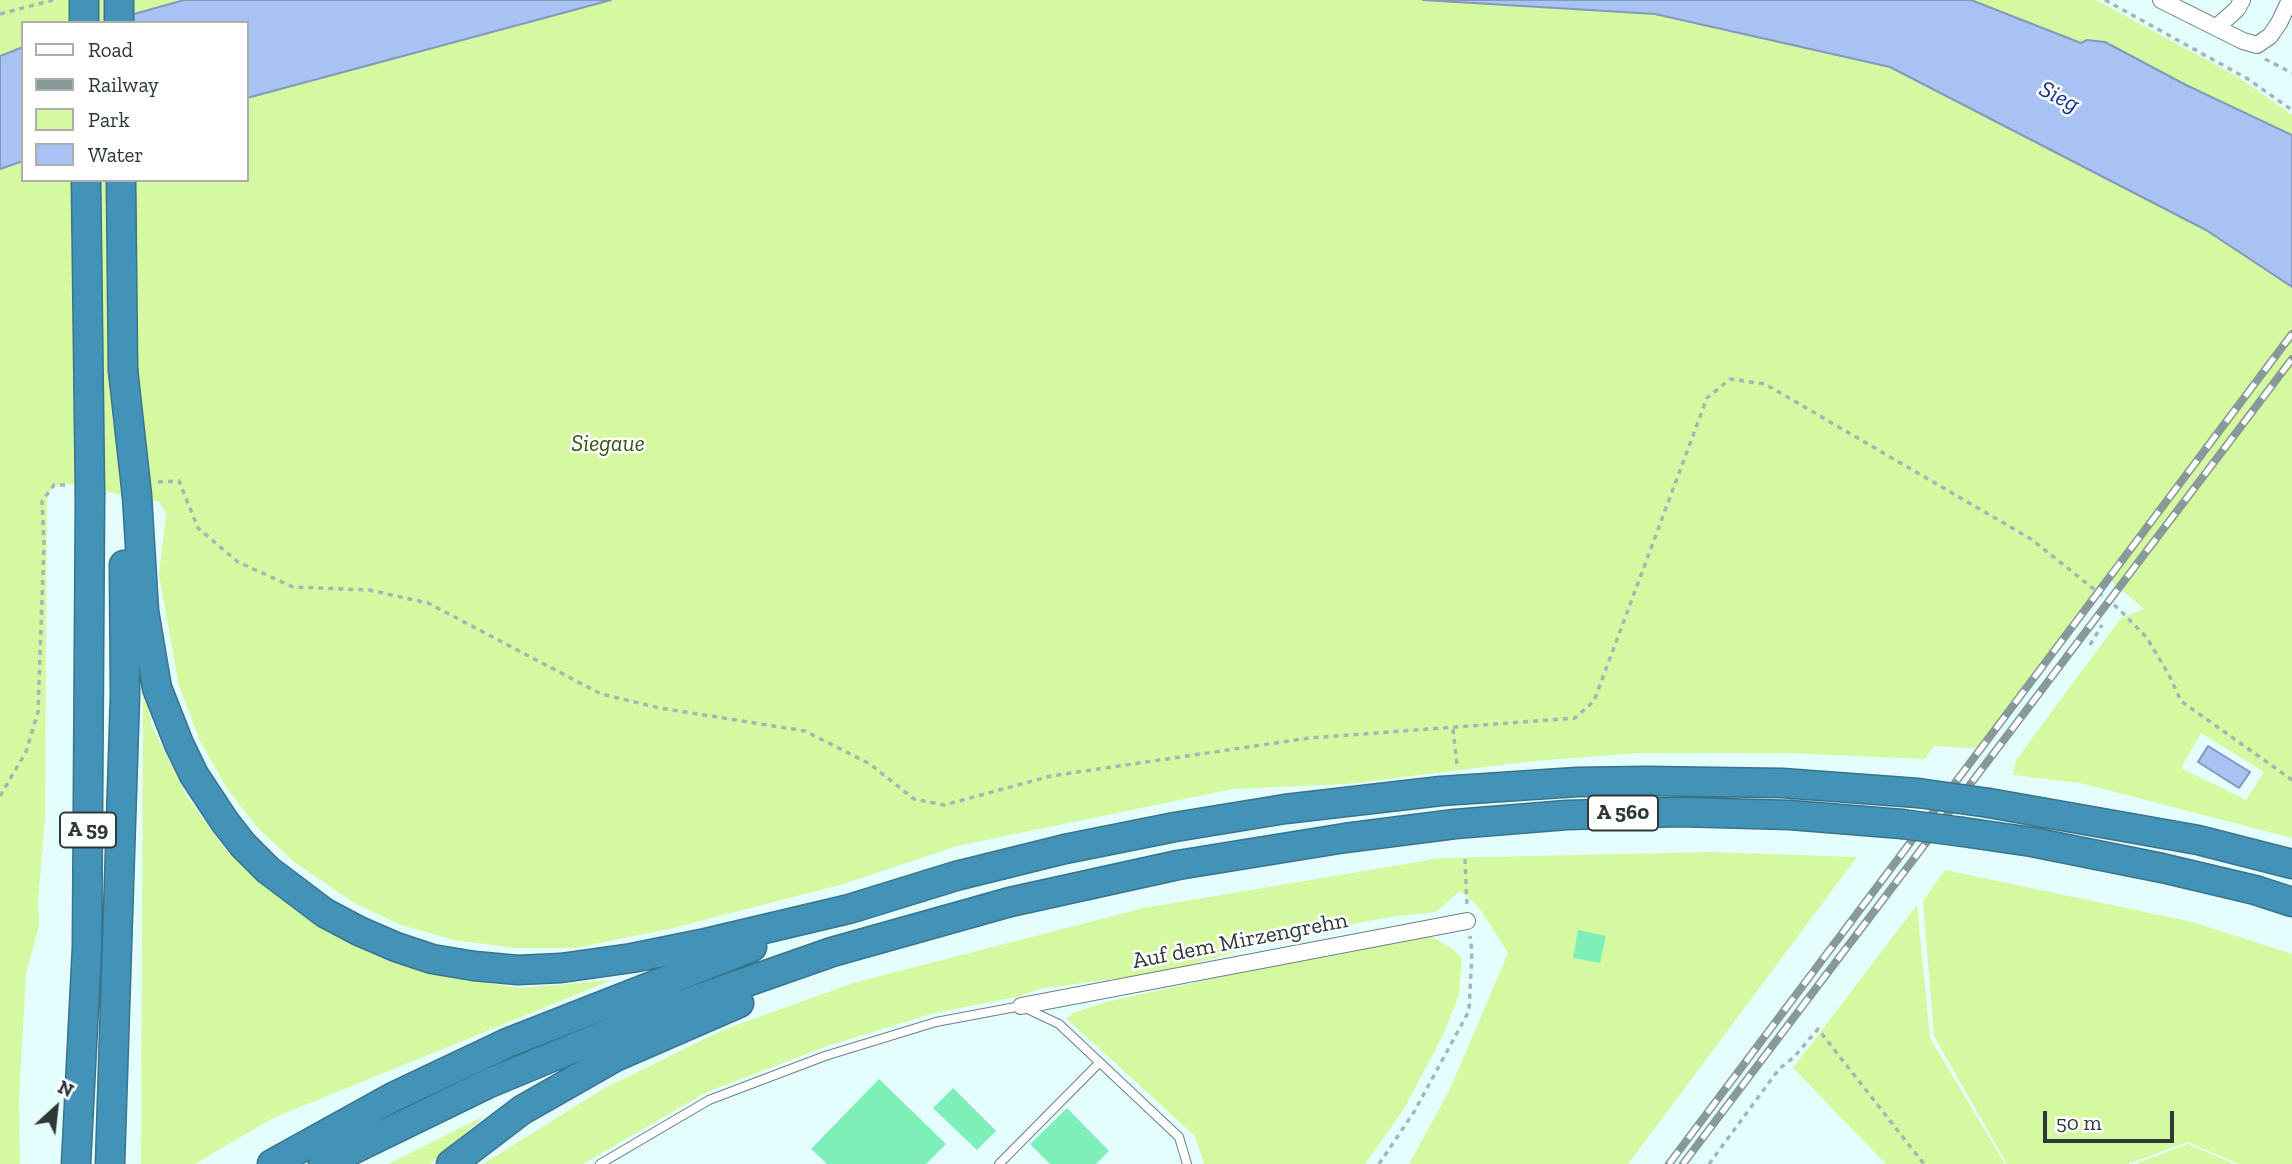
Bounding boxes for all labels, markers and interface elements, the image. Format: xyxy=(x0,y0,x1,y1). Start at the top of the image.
legend xyxy=(21,21,248,182)
text: Road xyxy=(88,37,133,62)
text: Railway xyxy=(88,72,159,97)
water label: Sieg xyxy=(2034,75,2084,119)
text: Park xyxy=(88,107,130,132)
text: Water xyxy=(88,142,143,167)
park label: Siegaue xyxy=(571,430,645,458)
road number: A 560 xyxy=(1588,796,1658,830)
road number: A 59 xyxy=(60,812,116,848)
street label: Auf dem Mirzengrehn xyxy=(1130,907,1350,975)
north arrow xyxy=(21,1073,91,1143)
text: N xyxy=(54,1075,77,1102)
scale bar xyxy=(2047,1098,2178,1142)
text: 50 m xyxy=(2056,1110,2102,1135)

